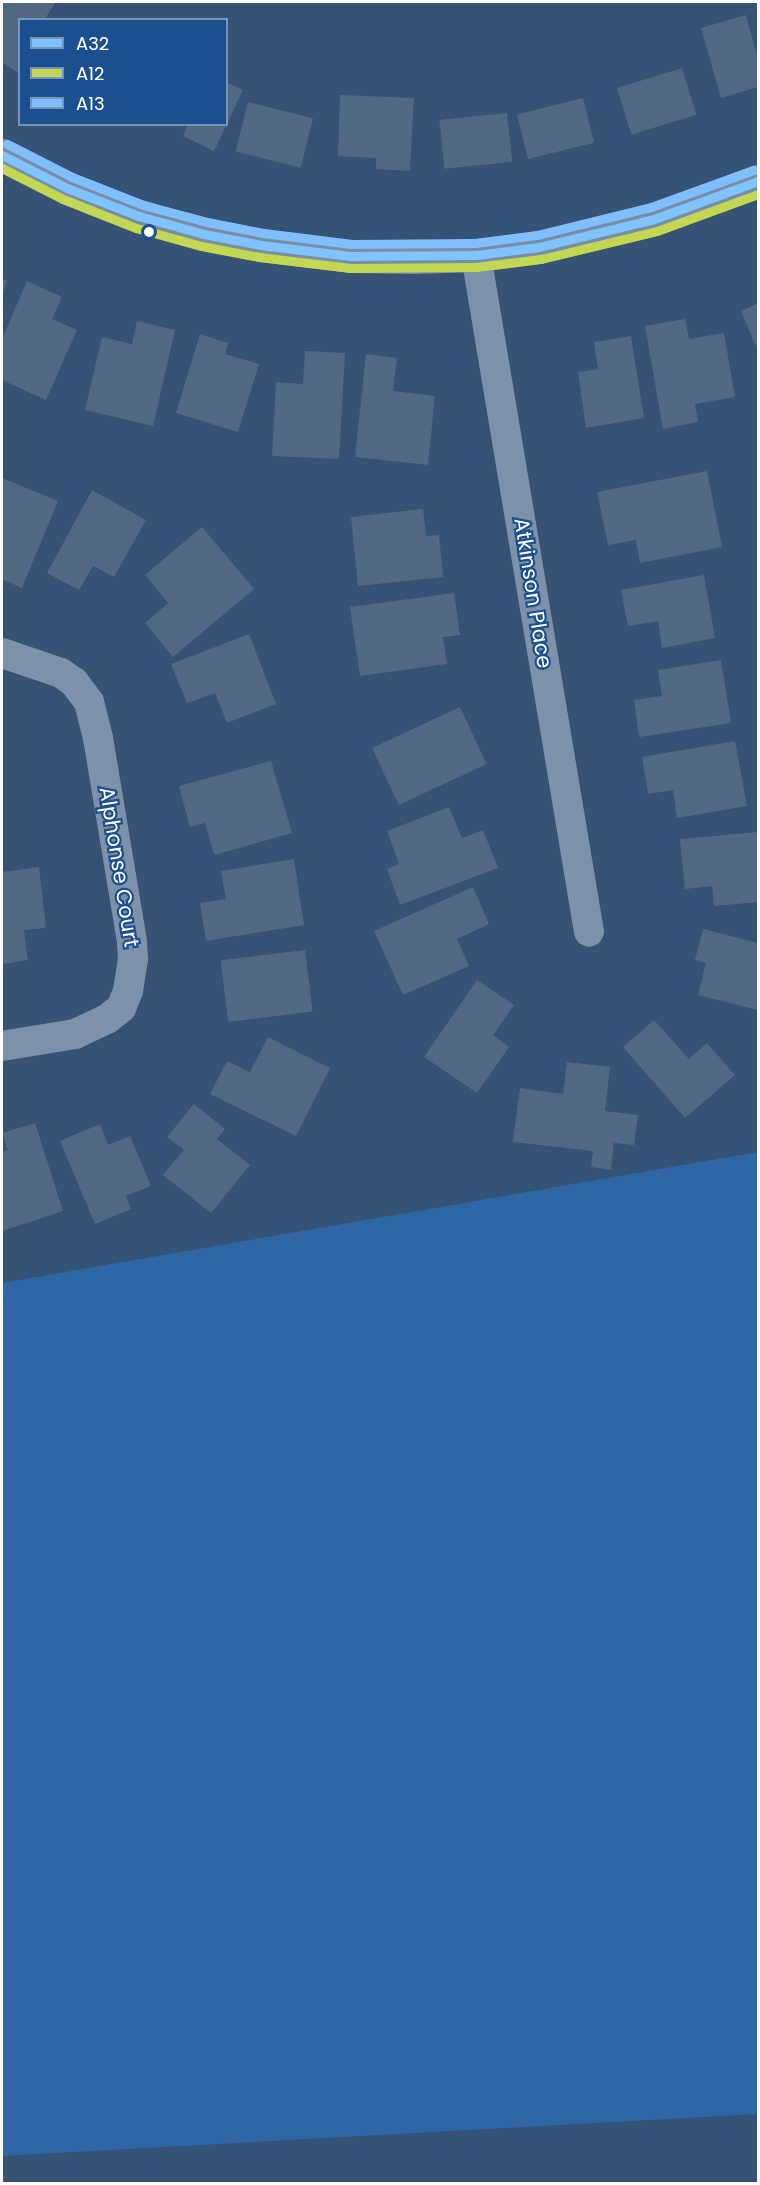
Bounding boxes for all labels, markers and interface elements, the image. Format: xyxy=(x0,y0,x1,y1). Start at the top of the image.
legend xyxy=(18,18,228,126)
text: A32 xyxy=(76,31,109,56)
text: A12 xyxy=(76,61,104,86)
text: A13 xyxy=(76,91,105,116)
unlabelled marker xyxy=(143,226,155,238)
street label: Atkinson Place xyxy=(509,516,557,670)
street label: Alphonse Court xyxy=(94,785,144,949)

